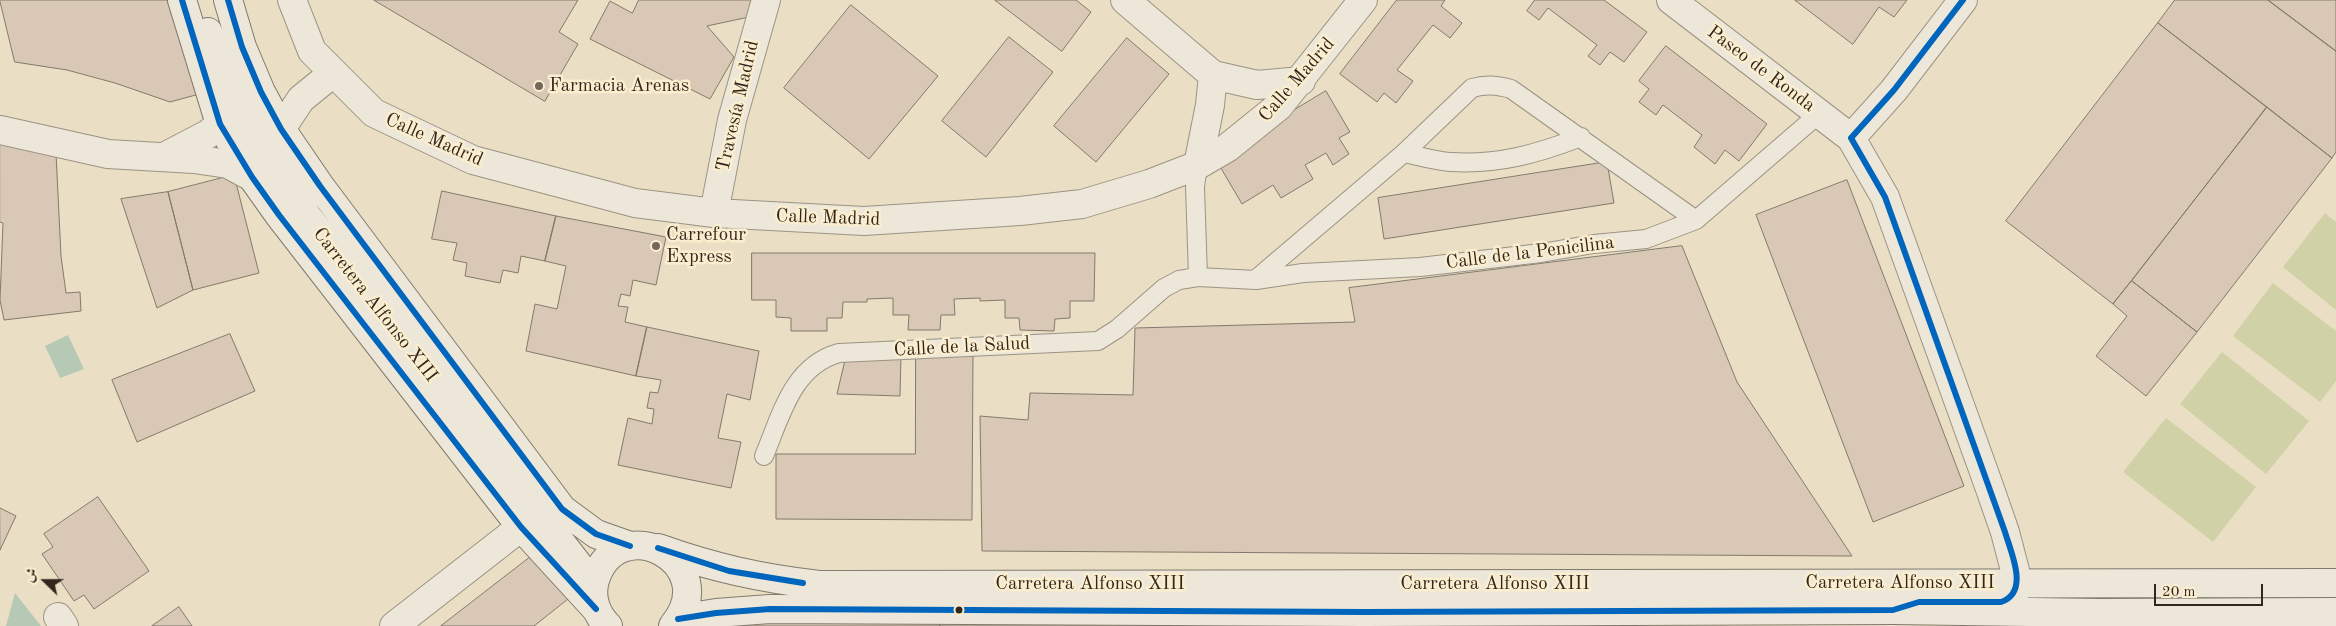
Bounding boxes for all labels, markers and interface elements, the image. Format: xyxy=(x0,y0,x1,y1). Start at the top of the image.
street label: Paseo de Ronda xyxy=(1702,21,1820,117)
street label: Calle Madrid xyxy=(1254,33,1340,127)
street label: Travesía Madrid xyxy=(712,38,764,174)
place label: Farmacia Arenas xyxy=(549,75,689,97)
marker: Farmacia Arenas xyxy=(533,80,545,92)
street label: Calle Madrid xyxy=(382,108,486,172)
street label: Calle Madrid xyxy=(775,205,881,231)
street label: Carretera Alfonso XIII xyxy=(308,223,442,387)
place label: Carrefour Express xyxy=(666,224,746,268)
street label: Calle de la Penicilina xyxy=(1444,231,1616,275)
marker: Carrefour Express xyxy=(650,240,662,252)
street label: Calle de la Salud xyxy=(893,332,1031,362)
north arrow xyxy=(20,556,70,606)
text: ش xyxy=(22,566,40,584)
street label: Carretera Alfonso XIII xyxy=(1805,572,1995,594)
street label: Carretera Alfonso XIII xyxy=(995,573,1185,595)
street label: Carretera Alfonso XIII xyxy=(1400,573,1590,595)
scale bar xyxy=(2156,574,2265,606)
text: 20 m xyxy=(2162,585,2196,600)
unlabelled marker xyxy=(954,605,964,615)

